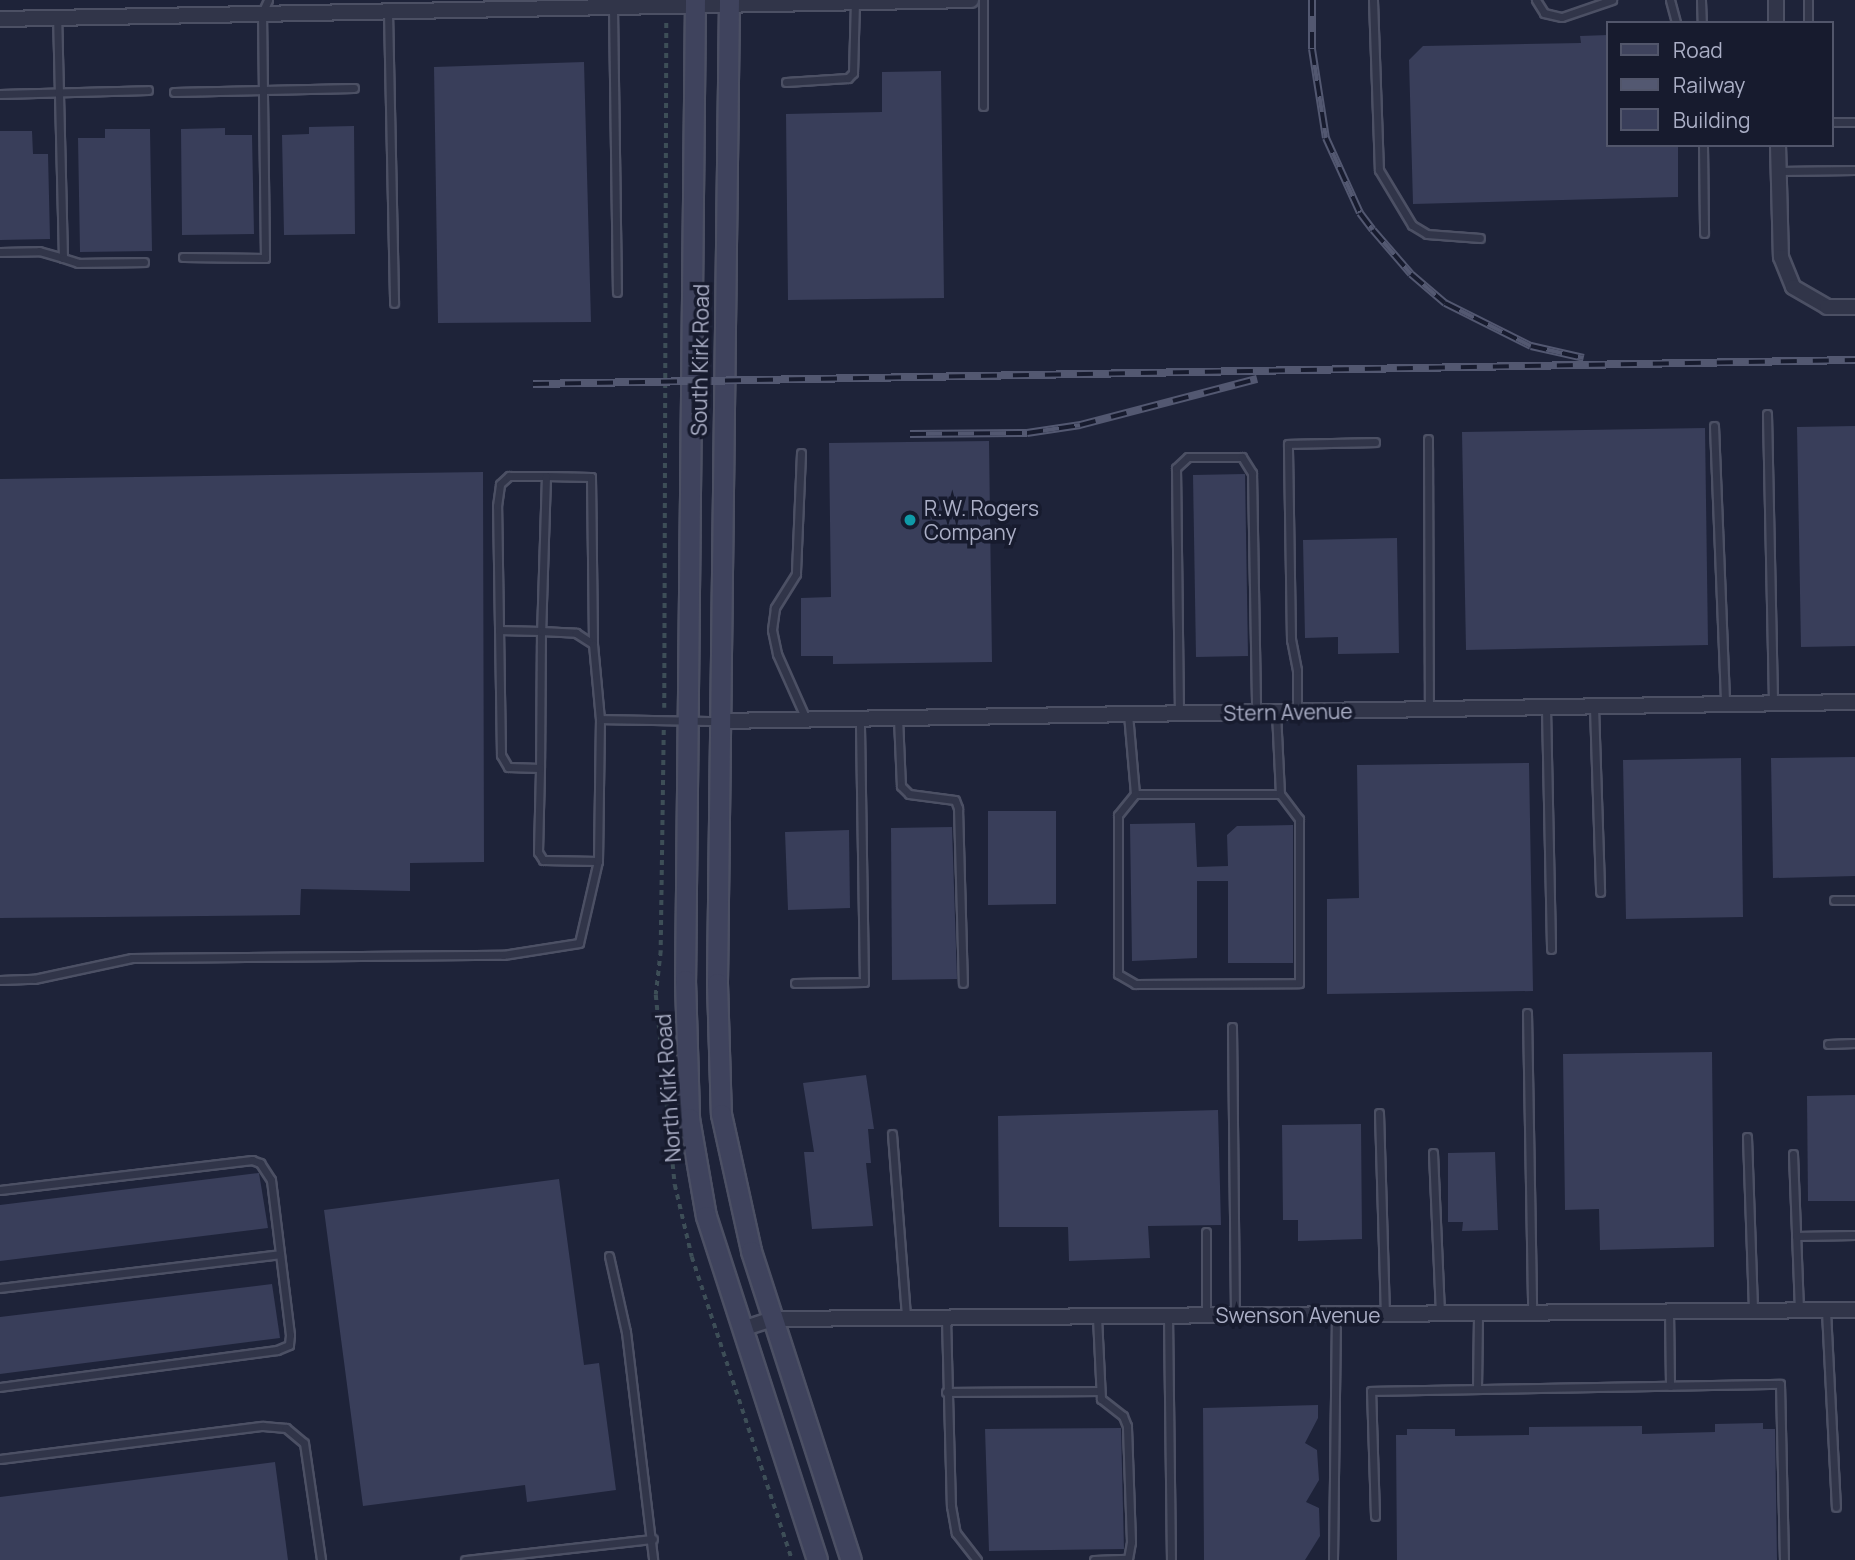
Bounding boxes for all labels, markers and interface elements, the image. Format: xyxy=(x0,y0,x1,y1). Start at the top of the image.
legend xyxy=(1606,21,1834,147)
text: Road xyxy=(1673,36,1723,64)
text: Railway xyxy=(1673,71,1745,99)
text: Building xyxy=(1673,106,1750,134)
street label: South Kirk Road xyxy=(686,284,714,436)
place label: R.W. Rogers Company xyxy=(924,495,1039,545)
marker: R.W. Rogers Company xyxy=(902,512,918,528)
street label: Stern Avenue xyxy=(1223,698,1353,726)
street label: North Kirk Road xyxy=(650,1013,686,1163)
street label: Swenson Avenue xyxy=(1215,1302,1381,1328)

